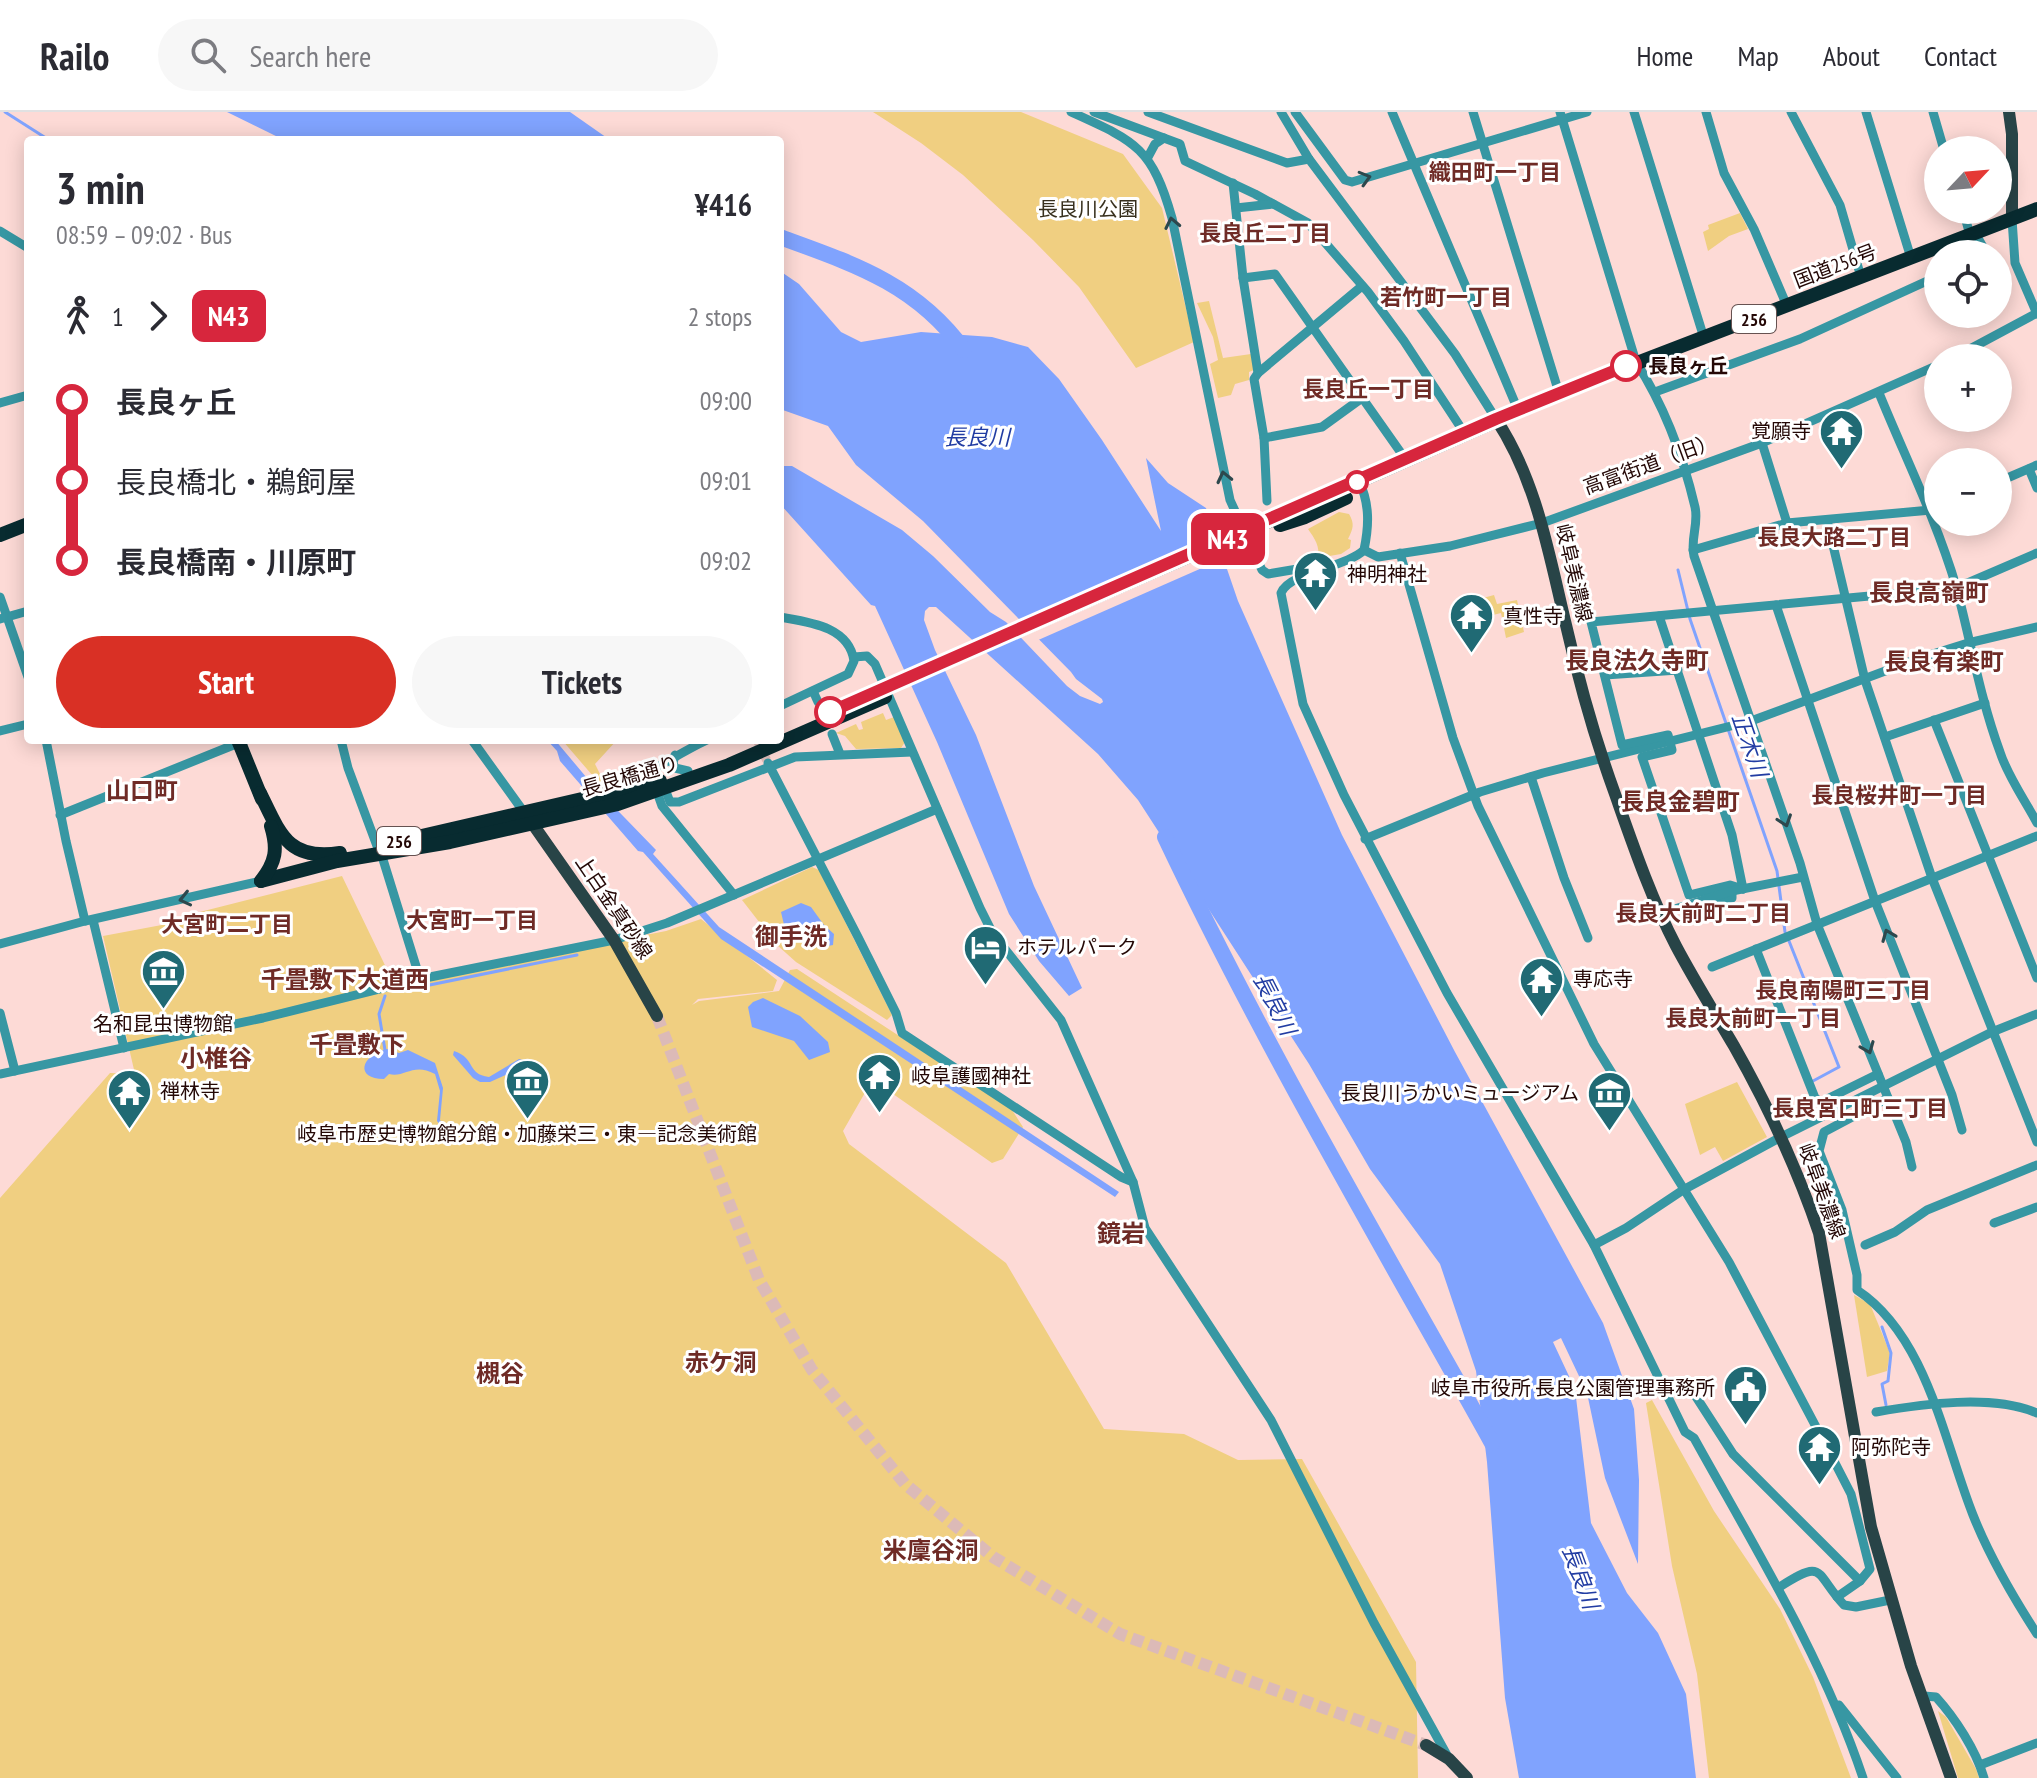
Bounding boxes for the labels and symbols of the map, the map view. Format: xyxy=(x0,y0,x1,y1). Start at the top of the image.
north arrow xyxy=(1924,136,2012,224)
district label: 織田町一丁目 xyxy=(1429,158,1561,186)
one-way arrow xyxy=(1358,171,1372,188)
park label: 長良川公園 xyxy=(1038,196,1138,222)
one-way arrow xyxy=(1164,217,1181,230)
district label: 長良丘二丁目 xyxy=(1199,219,1331,247)
street label: 国道256号 xyxy=(1790,238,1880,294)
district label: 若竹町一丁目 xyxy=(1380,283,1512,311)
road number: 256 xyxy=(1732,305,1776,333)
marker: 長良ヶ丘 xyxy=(1611,351,1641,381)
place label: 長良ヶ丘 xyxy=(1648,353,1728,379)
district label: 長良丘一丁目 xyxy=(1302,375,1434,403)
temple icon: 覚願寺 xyxy=(1818,407,1866,470)
place label: 覚願寺 xyxy=(1751,418,1811,444)
water label: 長良川 xyxy=(944,423,1012,451)
street label: 高富街道（旧） xyxy=(1580,428,1720,500)
one-way arrow xyxy=(1217,471,1234,485)
unlabelled marker xyxy=(1346,471,1368,493)
line badge: N43 xyxy=(1182,513,1274,565)
street label: 岐阜美濃線 xyxy=(1550,521,1598,625)
district label: 長良大路二丁目 xyxy=(1757,523,1911,551)
temple icon: 神明神社 xyxy=(1292,550,1340,613)
place label: 神明神社 xyxy=(1347,561,1427,587)
district label: 長良高嶺町 xyxy=(1869,577,1989,608)
temple icon: 真性寺 xyxy=(1448,592,1496,655)
place label: 真性寺 xyxy=(1503,603,1563,629)
district label: 長良法久寺町 xyxy=(1565,645,1709,676)
district label: 長良有楽町 xyxy=(1884,646,2004,677)
unlabelled marker xyxy=(815,697,845,727)
water label: 正木川 xyxy=(1726,709,1775,783)
street label: 長良橋通り xyxy=(578,750,682,802)
district label: 山口町 xyxy=(106,775,178,806)
district label: 長良桜井町一丁目 xyxy=(1811,781,1987,809)
district label: 長良金碧町 xyxy=(1620,786,1740,817)
one-way arrow xyxy=(1776,813,1792,827)
road number: 256 xyxy=(377,827,421,855)
street label: 上白金真砂線 xyxy=(570,850,658,964)
one-way arrow xyxy=(178,890,192,907)
district label: 長良大前町二丁目 xyxy=(1615,899,1791,927)
district label: 大宮町一丁目 xyxy=(406,906,538,934)
district label: 大宮町二丁目 xyxy=(161,910,293,938)
district label: 御手洗 xyxy=(755,921,827,952)
hotel icon: ホテルパーク xyxy=(962,923,1010,986)
one-way arrow xyxy=(1881,929,1898,943)
place label: ホテルパーク xyxy=(1017,934,1137,960)
museum icon: 名和昆虫博物館 xyxy=(139,948,187,1011)
temple icon: 専応寺 xyxy=(1518,955,1566,1018)
district label: 千畳敷下大道西 xyxy=(261,964,429,995)
place label: 専応寺 xyxy=(1573,966,1633,992)
water label: 長良川 xyxy=(1248,968,1303,1042)
district label: 長良南陽町三丁目 xyxy=(1755,976,1931,1004)
district label: 長良大前町一丁目 xyxy=(1665,1004,1841,1032)
place label: 名和昆虫博物館 xyxy=(93,1011,233,1037)
district label: 千畳敷下 xyxy=(309,1029,405,1060)
one-way arrow xyxy=(1858,1040,1874,1054)
district label: 小椎谷 xyxy=(180,1043,252,1074)
temple icon: 岐阜護國神社 xyxy=(856,1052,904,1115)
museum icon: 岐阜市歴史博物館分館・加藤栄三・東―記念美術館 xyxy=(503,1058,551,1121)
place label: 岐阜護國神社 xyxy=(911,1063,1031,1089)
temple icon: 禅林寺 xyxy=(105,1067,153,1130)
museum icon: 長良川うかいミュージアム xyxy=(1586,1069,1634,1132)
place label: 禅林寺 xyxy=(160,1078,220,1104)
place label: 長良川うかいミュージアム xyxy=(1341,1080,1579,1106)
district label: 長良宮口町三丁目 xyxy=(1772,1094,1948,1122)
place label: 岐阜市歴史博物館分館・加藤栄三・東―記念美術館 xyxy=(297,1121,757,1147)
street label: 岐阜美濃線 xyxy=(1793,1140,1851,1242)
district label: 鏡岩 xyxy=(1097,1218,1145,1249)
district label: 赤ケ洞 xyxy=(685,1347,757,1378)
district label: 槻谷 xyxy=(476,1358,524,1389)
public building icon: 岐阜市役所 長良公園管理事務所 xyxy=(1722,1364,1770,1427)
place label: 岐阜市役所 長良公園管理事務所 xyxy=(1431,1375,1715,1401)
temple icon: 阿弥陀寺 xyxy=(1796,1423,1844,1486)
place label: 阿弥陀寺 xyxy=(1851,1434,1931,1460)
district label: 米廩谷洞 xyxy=(883,1535,979,1566)
water label: 長良川 xyxy=(1557,1541,1606,1615)

